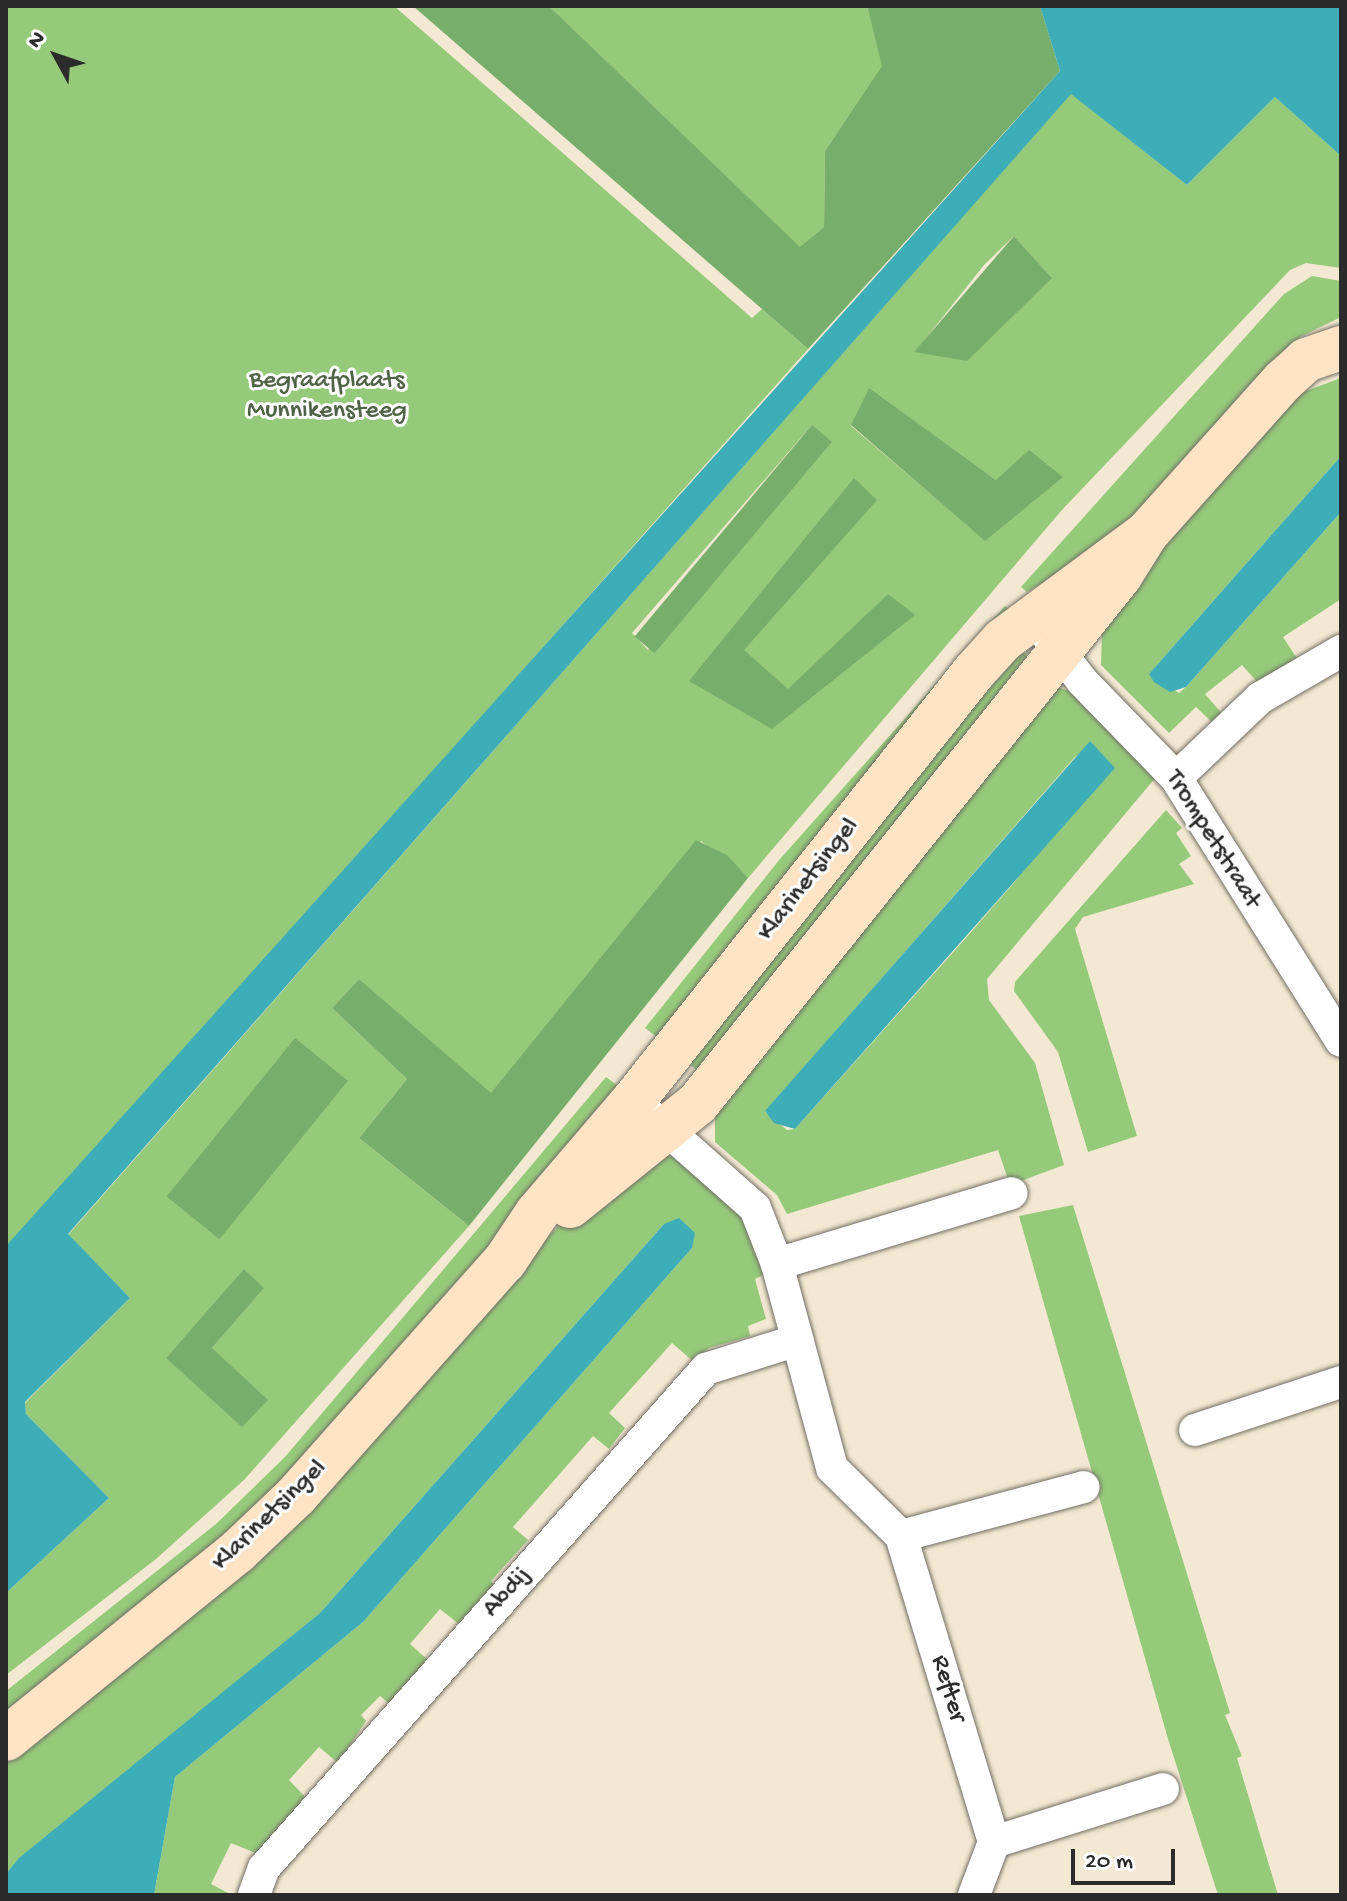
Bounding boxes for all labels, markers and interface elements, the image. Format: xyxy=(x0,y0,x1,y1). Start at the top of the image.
north arrow xyxy=(16,16,96,96)
text: N xyxy=(23,27,52,54)
park label: Begraafplaats Munnikensteeg xyxy=(247,366,407,428)
street label: Trompetstraat xyxy=(1157,765,1267,915)
street label: Klarinetsingel xyxy=(751,812,867,948)
street label: Klarinetsingel xyxy=(206,1454,334,1578)
street label: Abdij xyxy=(477,1561,539,1625)
street label: Refter xyxy=(922,1652,972,1726)
scale bar xyxy=(1075,1833,1179,1883)
text: 20 m xyxy=(1085,1848,1133,1877)

